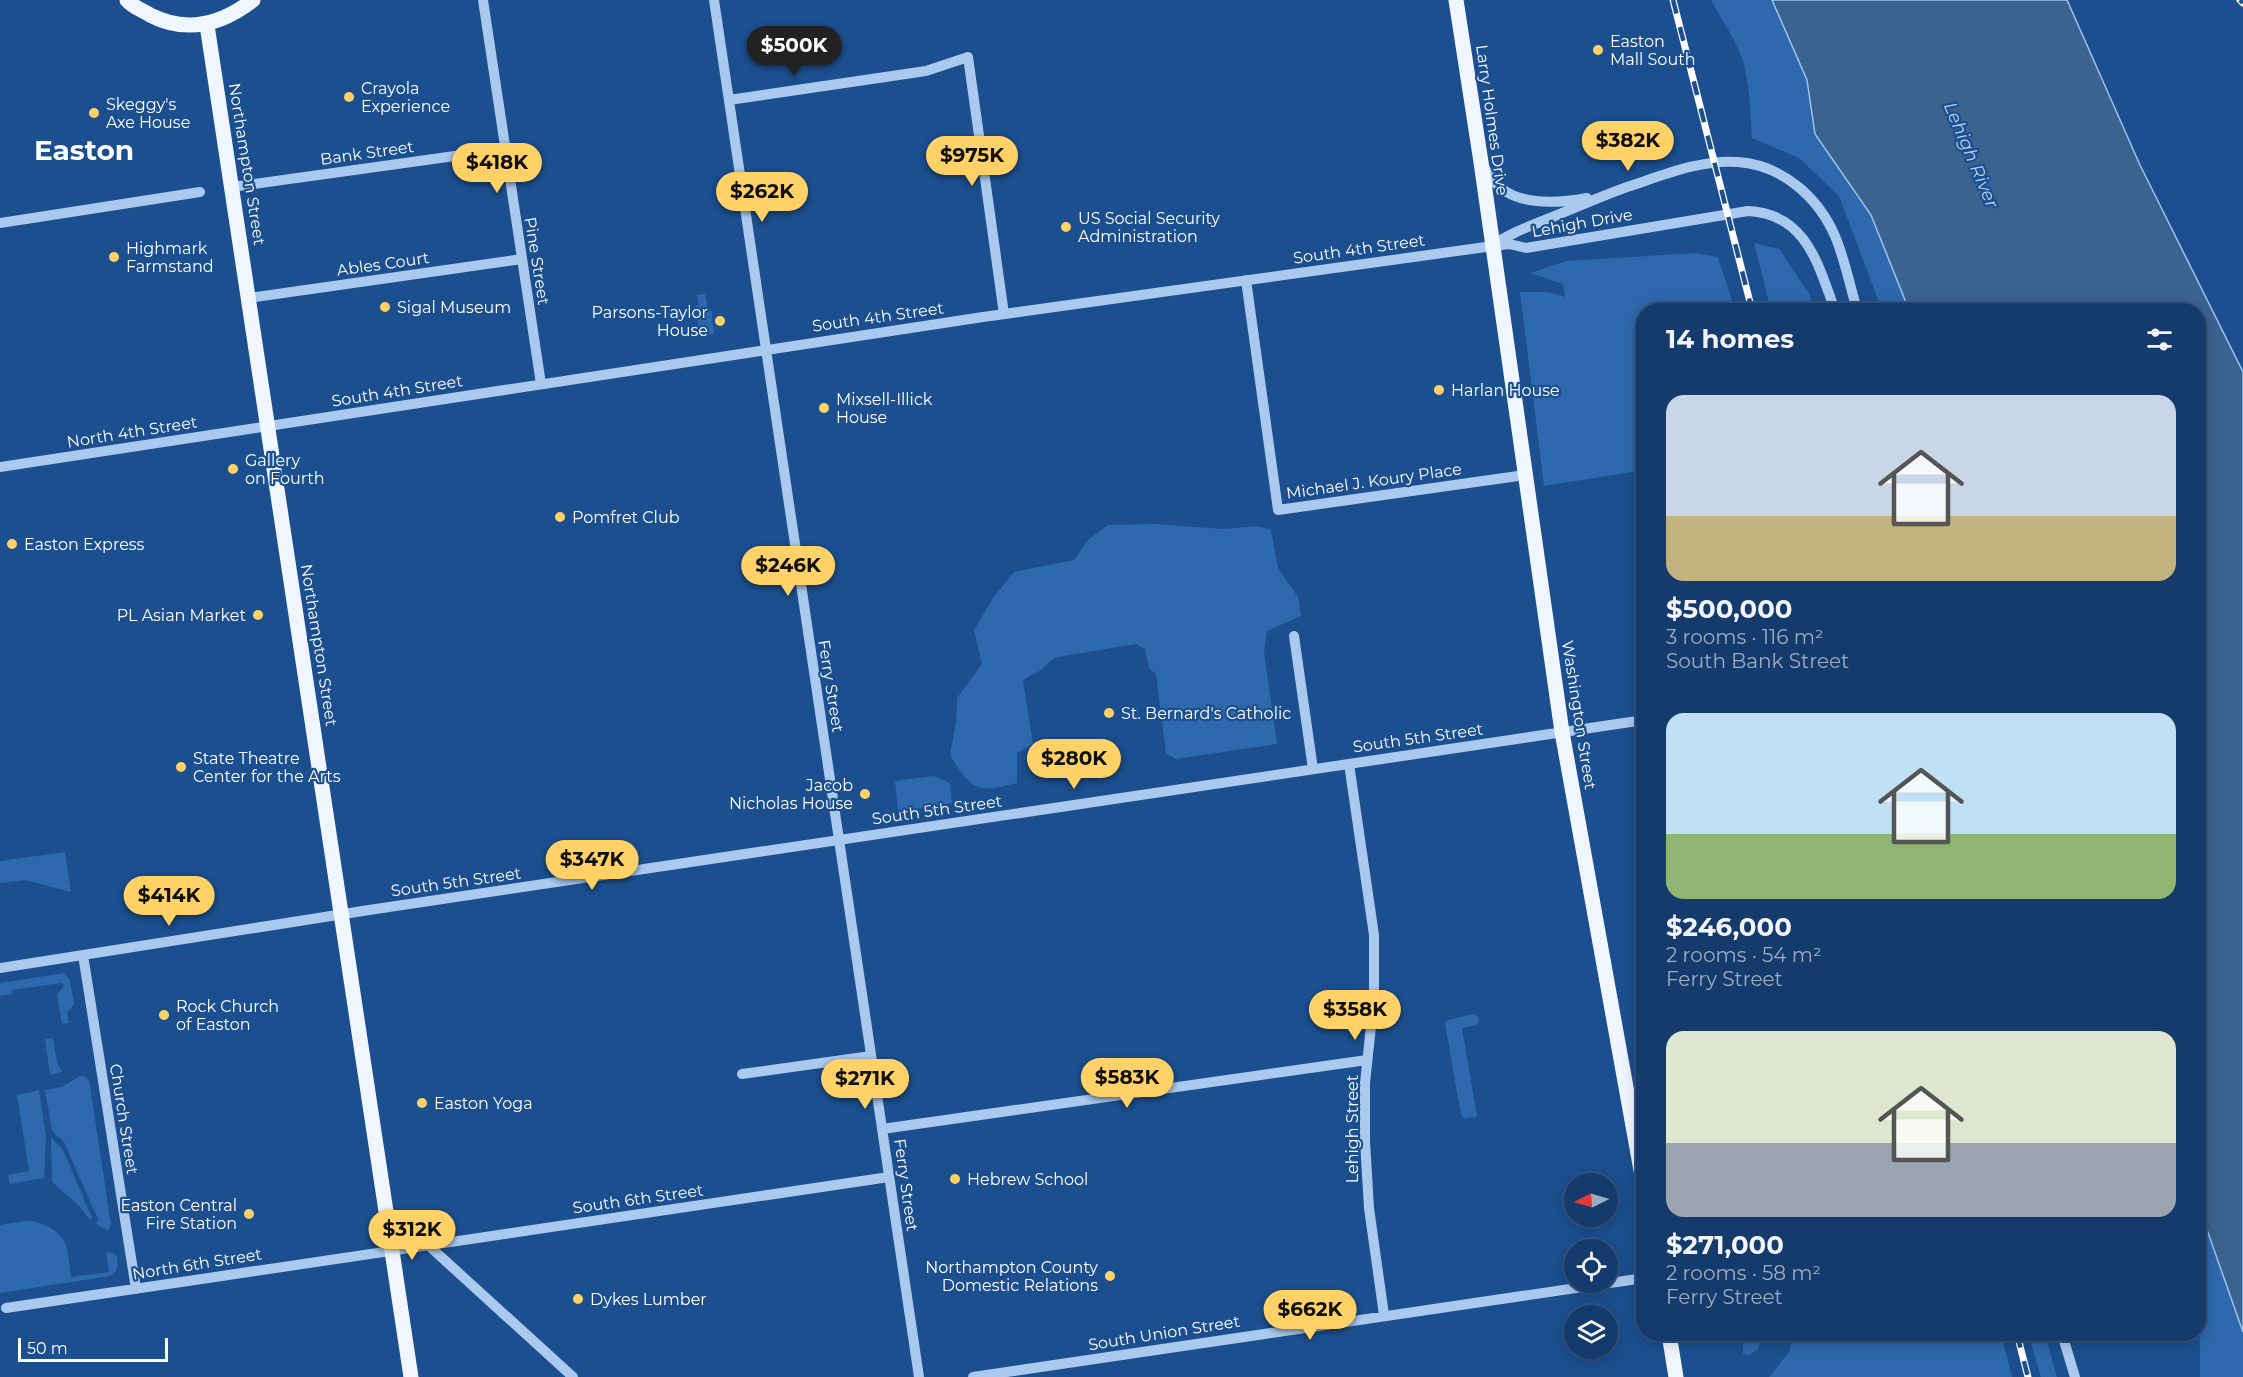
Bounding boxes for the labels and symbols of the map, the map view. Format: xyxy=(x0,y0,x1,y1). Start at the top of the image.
pin: $500K xyxy=(752,26,836,77)
place label: Easton Mall South xyxy=(1610,32,1695,69)
street label: Larry Holmes Drive xyxy=(1472,43,1512,197)
marker: Easton Mall South xyxy=(1591,43,1605,57)
place label: Crayola Experience xyxy=(361,79,450,116)
street label: Northampton Street xyxy=(225,82,269,247)
marker: Crayola Experience xyxy=(342,90,356,104)
place label: Skeggy's Axe House xyxy=(106,95,190,132)
water label: Lehigh River xyxy=(1939,99,2004,212)
marker: Skeggy's Axe House xyxy=(87,106,101,120)
pin: $382K xyxy=(1586,121,1670,172)
district label: Easton xyxy=(34,133,134,167)
pin: $975K xyxy=(930,136,1014,187)
street label: Bank Street xyxy=(319,137,416,169)
pin: $418K xyxy=(455,143,539,194)
pin: $262K xyxy=(720,172,804,223)
street label: Lehigh Drive xyxy=(1530,205,1634,241)
place label: US Social Security Administration xyxy=(1078,209,1220,246)
street label: Pine Street xyxy=(521,216,553,307)
marker: US Social Security Administration xyxy=(1059,220,1073,234)
street label: South 4th Street xyxy=(1292,230,1426,268)
place label: Highmark Farmstand xyxy=(126,239,214,276)
street label: Ables Court xyxy=(336,248,431,280)
marker: Highmark Farmstand xyxy=(107,250,121,264)
place label: Sigal Museum xyxy=(397,298,511,317)
street label: South 4th Street xyxy=(811,298,945,336)
marker: Sigal Museum xyxy=(378,300,392,314)
place label: Parsons-Taylor House xyxy=(592,303,708,340)
marker: Parsons-Taylor House xyxy=(713,314,727,328)
street label: South 4th Street xyxy=(330,371,464,411)
place label: Harlan House xyxy=(1451,381,1560,400)
marker: Harlan House xyxy=(1432,383,1446,397)
place label: Mixsell-Illick House xyxy=(836,390,933,427)
marker: Mixsell-Illick House xyxy=(817,401,831,415)
street label: North 4th Street xyxy=(65,412,199,452)
place label: Gallery on Fourth xyxy=(245,451,325,488)
street label: Michael J. Koury Place xyxy=(1285,459,1463,503)
marker: Gallery on Fourth xyxy=(226,462,240,476)
place label: Pomfret Club xyxy=(572,508,680,527)
marker: Pomfret Club xyxy=(553,510,567,524)
place label: Easton Express xyxy=(24,535,145,554)
marker: Easton Express xyxy=(5,537,19,551)
pin: $246K xyxy=(746,546,830,597)
street label: Northampton Street xyxy=(297,563,341,728)
place label: PL Asian Market xyxy=(117,606,246,625)
marker: PL Asian Market xyxy=(251,608,265,622)
street label: Ferry Street xyxy=(814,638,848,734)
street label: Washington Street xyxy=(1558,639,1600,791)
place label: St. Bernard's Catholic xyxy=(1121,704,1291,723)
marker: St. Bernard's Catholic xyxy=(1102,706,1116,720)
street label: South 5th Street xyxy=(1352,719,1485,757)
pin: $280K xyxy=(1032,739,1116,790)
place label: State Theatre Center for the Arts xyxy=(193,749,341,786)
marker: State Theatre Center for the Arts xyxy=(174,760,188,774)
place label: Jacob Nicholas House xyxy=(729,776,853,813)
marker: Jacob Nicholas House xyxy=(858,787,872,801)
street label: South 5th Street xyxy=(871,791,1004,829)
pin: $347K xyxy=(550,840,634,891)
street label: South 5th Street xyxy=(390,863,523,901)
pin: $414K xyxy=(127,876,211,927)
pin: $358K xyxy=(1313,990,1397,1041)
place label: Rock Church of Easton xyxy=(176,997,279,1034)
marker: Rock Church of Easton xyxy=(157,1008,171,1022)
pin: $583K xyxy=(1085,1058,1169,1109)
pin: $271K xyxy=(823,1059,907,1110)
street label: Church Street xyxy=(106,1063,142,1176)
street label: Lehigh Street xyxy=(1343,1074,1362,1183)
place label: Easton Yoga xyxy=(434,1094,533,1113)
marker: Easton Yoga xyxy=(415,1096,429,1110)
street label: Ferry Street xyxy=(890,1137,922,1233)
place label: Hebrew School xyxy=(967,1170,1088,1189)
marker: Hebrew School xyxy=(948,1172,962,1186)
north arrow xyxy=(1564,1173,1618,1227)
street label: South 6th Street xyxy=(571,1180,705,1218)
place label: Easton Central Fire Station xyxy=(120,1196,237,1233)
marker: Easton Central Fire Station xyxy=(242,1207,256,1221)
pin: $312K xyxy=(370,1210,454,1261)
street label: North 6th Street xyxy=(131,1244,264,1284)
place label: Northampton County Domestic Relations xyxy=(925,1258,1098,1295)
marker: Northampton County Domestic Relations xyxy=(1103,1269,1117,1283)
place label: Dykes Lumber xyxy=(590,1290,707,1309)
pin: $662K xyxy=(1268,1290,1352,1341)
marker: Dykes Lumber xyxy=(571,1292,585,1306)
street label: South Union Street xyxy=(1087,1312,1242,1354)
scale bar xyxy=(18,1335,168,1362)

